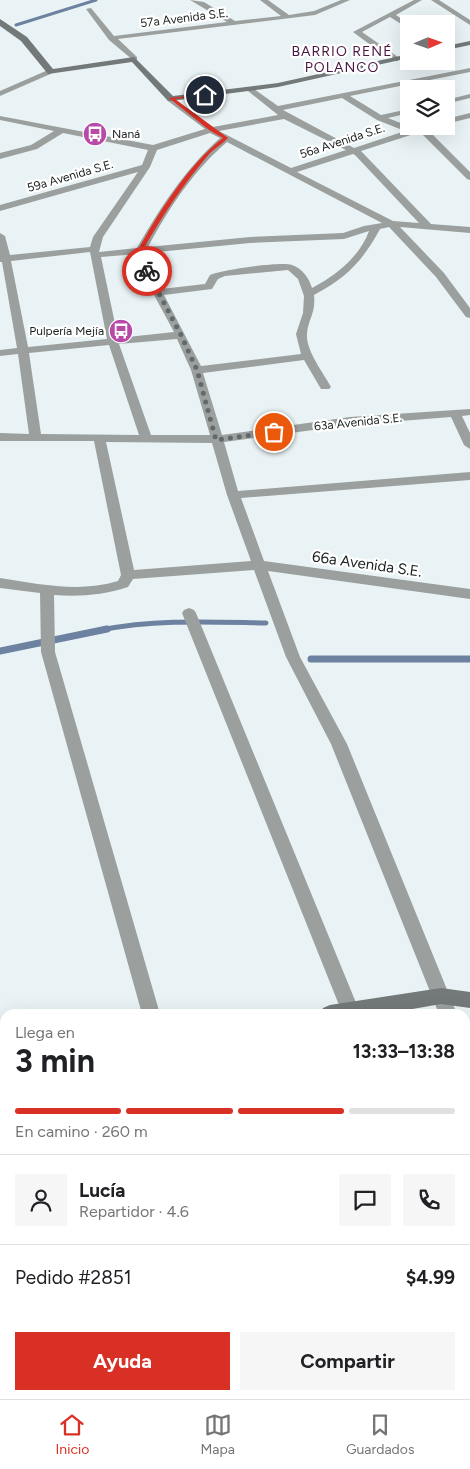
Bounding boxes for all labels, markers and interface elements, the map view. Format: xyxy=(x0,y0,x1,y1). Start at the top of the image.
street label: 57a Avenida S.E. xyxy=(139,6,229,30)
north arrow xyxy=(400,15,455,70)
map controls xyxy=(400,15,455,135)
district label: BARRIO RENÉ POLANCO xyxy=(292,43,392,76)
pin xyxy=(184,74,226,116)
button: layers xyxy=(400,80,455,135)
icon: home xyxy=(191,81,219,109)
bus stop icon: Naná xyxy=(82,121,108,147)
street label: 56a Avenida S.E. xyxy=(298,121,386,161)
place label: Naná xyxy=(112,127,140,141)
street label: 59a Avenida S.E. xyxy=(26,157,114,195)
courier xyxy=(122,246,172,296)
icon: bike xyxy=(133,257,161,285)
bus stop icon: Pulpería Mejía xyxy=(108,318,134,344)
place label: Pulpería Mejía xyxy=(29,324,104,338)
street label: 63a Avenida S.E. xyxy=(313,410,403,434)
pin xyxy=(253,411,295,453)
icon: bag xyxy=(260,418,288,446)
street label: 66a Avenida S.E. xyxy=(311,547,423,581)
text: Llega en xyxy=(15,1023,75,1042)
text: 13:33–13:38 xyxy=(353,1040,455,1063)
text: 3 min xyxy=(15,1042,95,1080)
text: En camino · 260 m xyxy=(15,1122,148,1141)
button: person xyxy=(15,1174,67,1226)
button: chat xyxy=(339,1174,391,1226)
button: phone xyxy=(403,1174,455,1226)
text: Lucía xyxy=(79,1179,125,1202)
text: Repartidor · 4.6 xyxy=(79,1202,189,1221)
text: Pedido #2851 xyxy=(15,1266,132,1289)
text: $4.99 xyxy=(406,1266,455,1289)
button: Ayuda xyxy=(15,1332,230,1390)
button: Compartir xyxy=(240,1332,455,1390)
tab: Inicio xyxy=(56,1411,89,1458)
tab: Mapa xyxy=(200,1411,235,1458)
tab: Guardados xyxy=(346,1411,414,1458)

